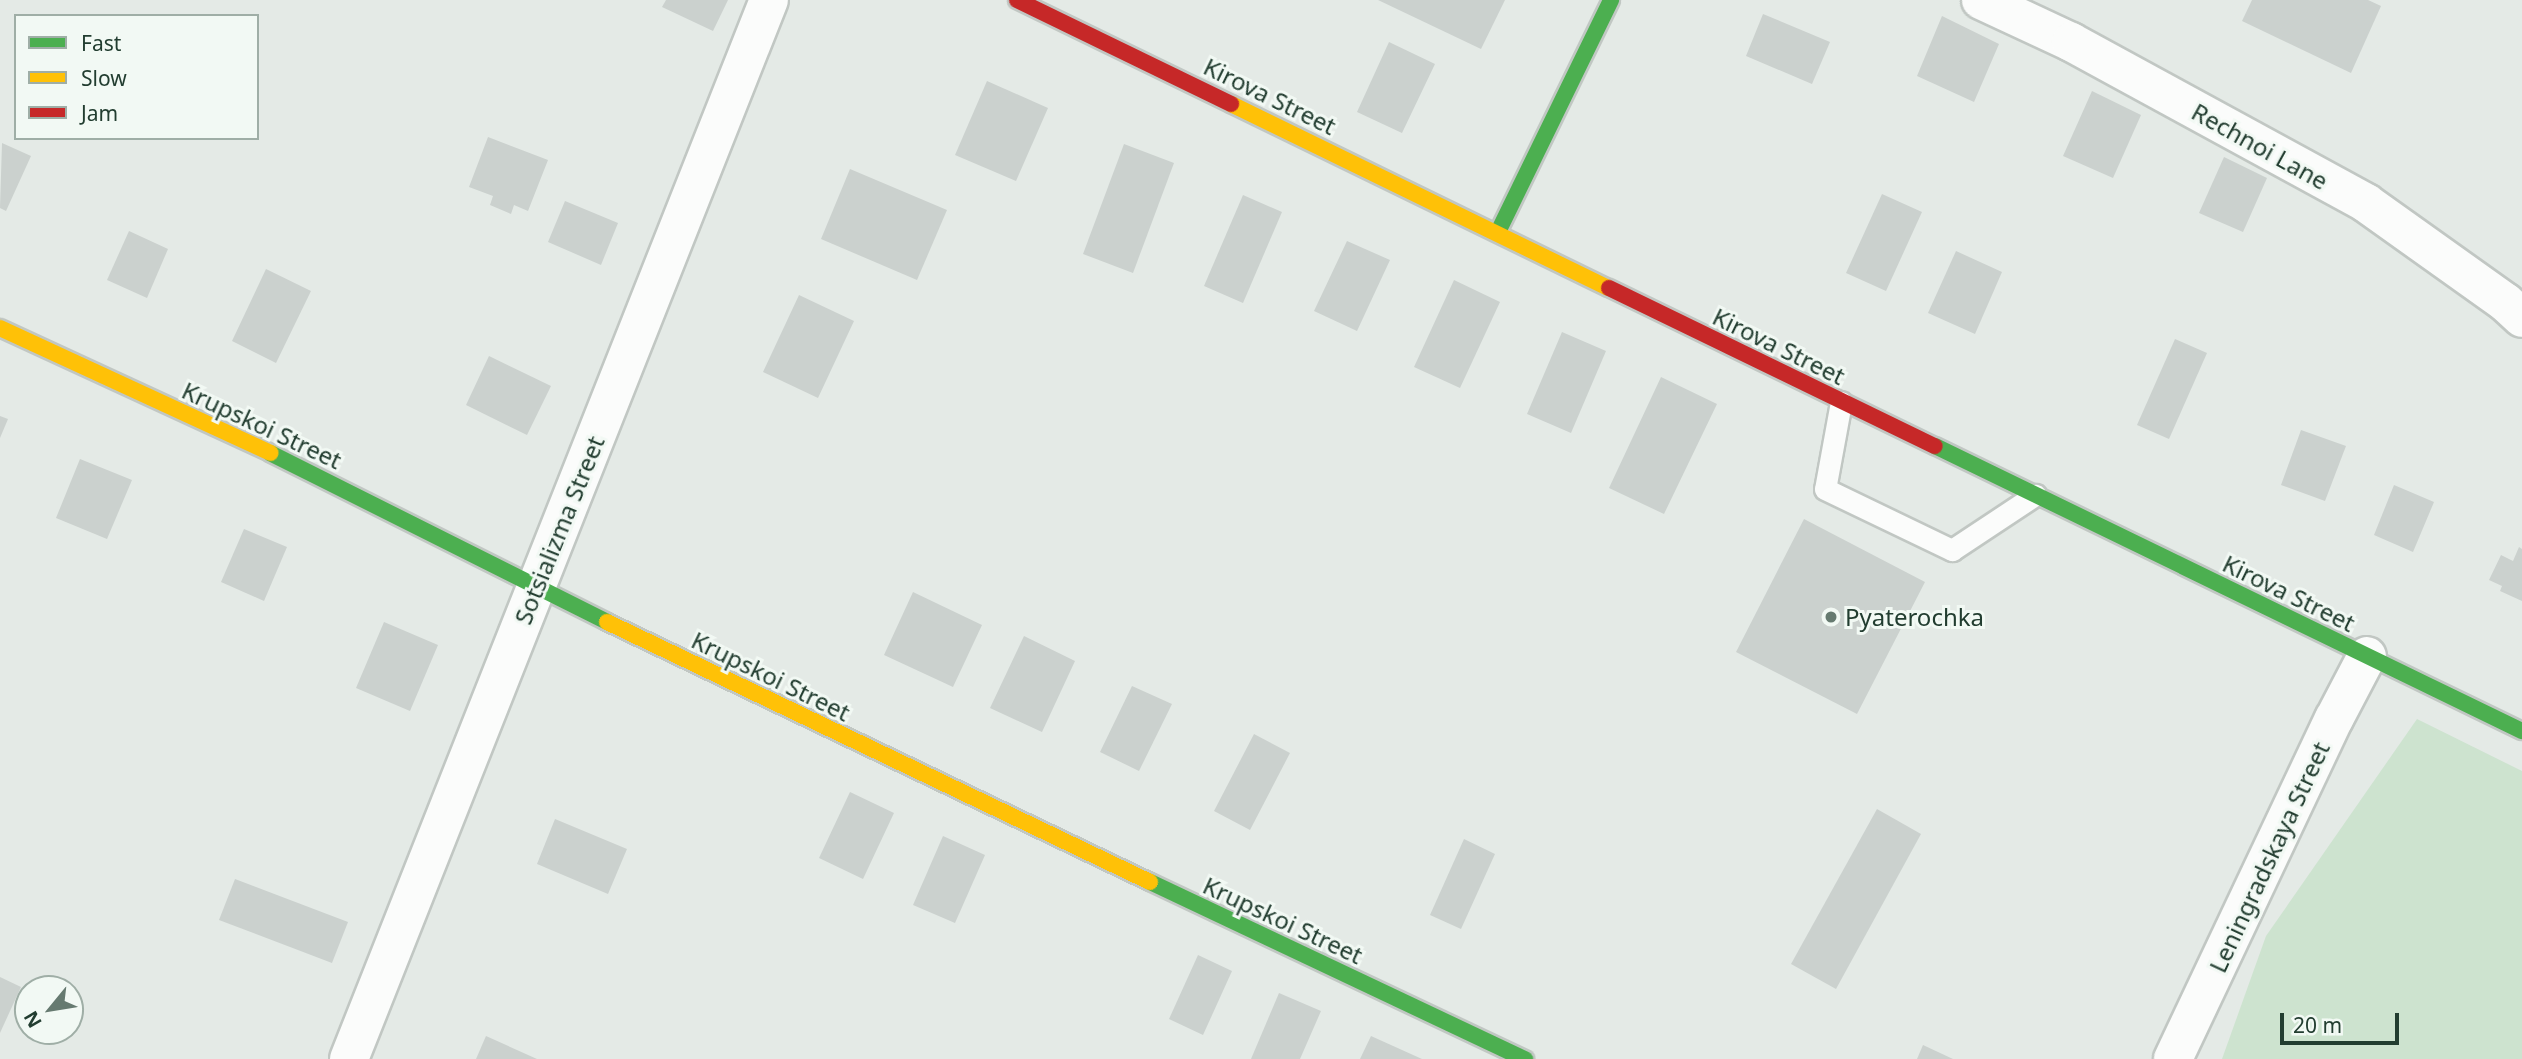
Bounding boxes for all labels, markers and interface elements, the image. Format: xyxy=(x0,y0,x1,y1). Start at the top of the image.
legend xyxy=(14,14,259,140)
text: Fast xyxy=(81,29,121,57)
street label: Kirova Street xyxy=(1199,52,1341,140)
text: Slow xyxy=(81,64,127,92)
street label: Rechnoi Lane xyxy=(2187,97,2333,195)
text: Jam xyxy=(81,99,118,127)
street label: Kirova Street xyxy=(1708,302,1850,390)
street label: Krupskoi Street xyxy=(178,375,346,475)
street label: Sotsializma Street xyxy=(508,432,610,628)
street label: Kirova Street xyxy=(2218,549,2360,637)
place label: Pyaterochka xyxy=(1845,603,1984,631)
marker: Pyaterochka xyxy=(1823,609,1839,625)
street label: Krupskoi Street xyxy=(687,625,855,727)
street label: Leningradskaya Street xyxy=(2203,737,2335,977)
street label: Krupskoi Street xyxy=(1199,870,1367,970)
north arrow xyxy=(14,975,84,1045)
scale bar xyxy=(2284,1000,2403,1044)
text: N xyxy=(17,1006,48,1033)
text: 20 m xyxy=(2293,1011,2342,1039)

